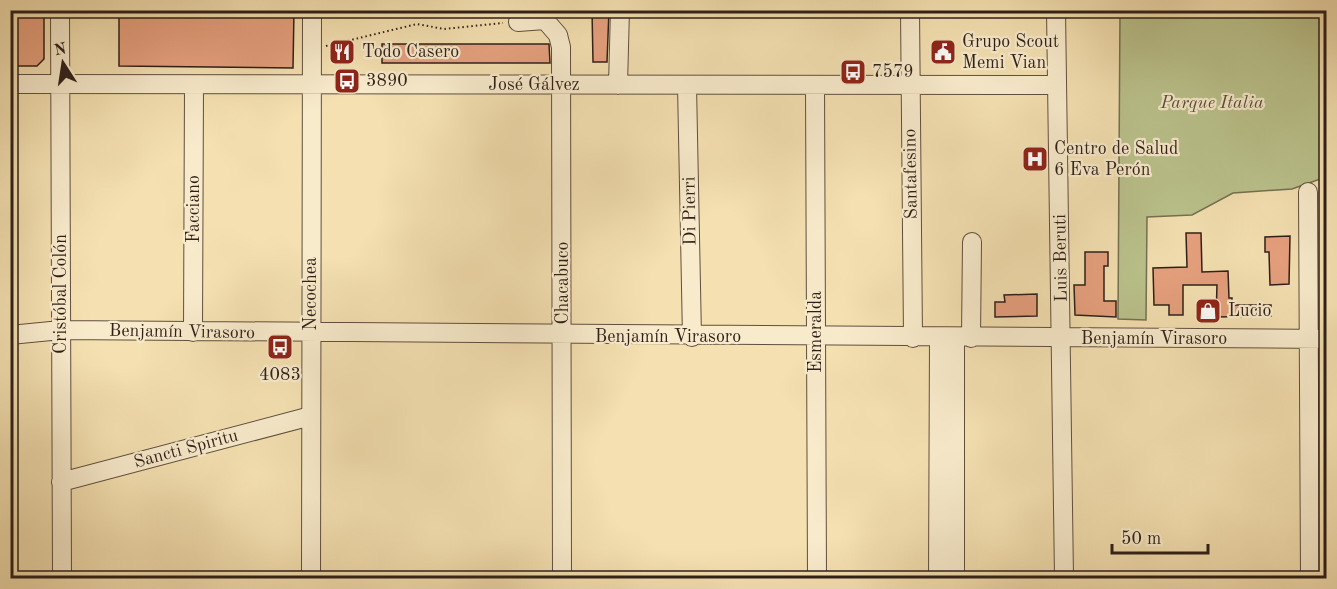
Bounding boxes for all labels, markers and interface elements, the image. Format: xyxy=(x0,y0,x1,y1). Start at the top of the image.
north arrow xyxy=(33,33,93,93)
place label: Grupo Scout Memi Vian xyxy=(962,33,1059,72)
restaurant icon: Todo Casero xyxy=(327,37,357,67)
public building icon: Grupo Scout Memi Vian xyxy=(928,37,958,67)
text: N xyxy=(53,41,69,59)
place label: Todo Casero xyxy=(362,43,459,61)
bus stop icon: 7579 xyxy=(838,57,868,87)
place label: 7579 xyxy=(872,63,914,81)
bus stop icon: 3890 xyxy=(332,66,362,96)
place label: 3890 xyxy=(366,72,408,90)
street label: José Gálvez xyxy=(488,76,580,94)
park label: Parque Italia xyxy=(1159,94,1264,112)
street label: Santafesino xyxy=(901,129,921,219)
place label: Centro de Salud 6 Eva Perón xyxy=(1054,140,1178,179)
hospital icon: Centro de Salud 6 Eva Perón xyxy=(1020,144,1050,174)
street label: Facciano xyxy=(185,175,203,243)
street label: Di Pierri xyxy=(680,176,700,246)
street label: Luis Beruti xyxy=(1051,214,1071,302)
street label: Cristóbal Colón xyxy=(52,234,70,354)
street label: Chacabuco xyxy=(554,241,572,325)
street label: Necochea xyxy=(302,257,320,331)
street label: Esmeralda xyxy=(807,291,825,373)
shop icon: Lucio xyxy=(1193,296,1223,326)
place label: Lucio xyxy=(1228,302,1271,320)
street label: Benjamín Virasoro xyxy=(109,322,255,342)
street label: Benjamín Virasoro xyxy=(595,328,741,346)
street label: Benjamín Virasoro xyxy=(1081,330,1227,348)
bus stop icon: 4083 xyxy=(265,332,295,362)
place label: 4083 xyxy=(259,366,301,384)
street label: Sancti Spiritu xyxy=(132,426,241,472)
scale bar xyxy=(1112,517,1208,555)
text: 50 m xyxy=(1121,530,1161,548)

